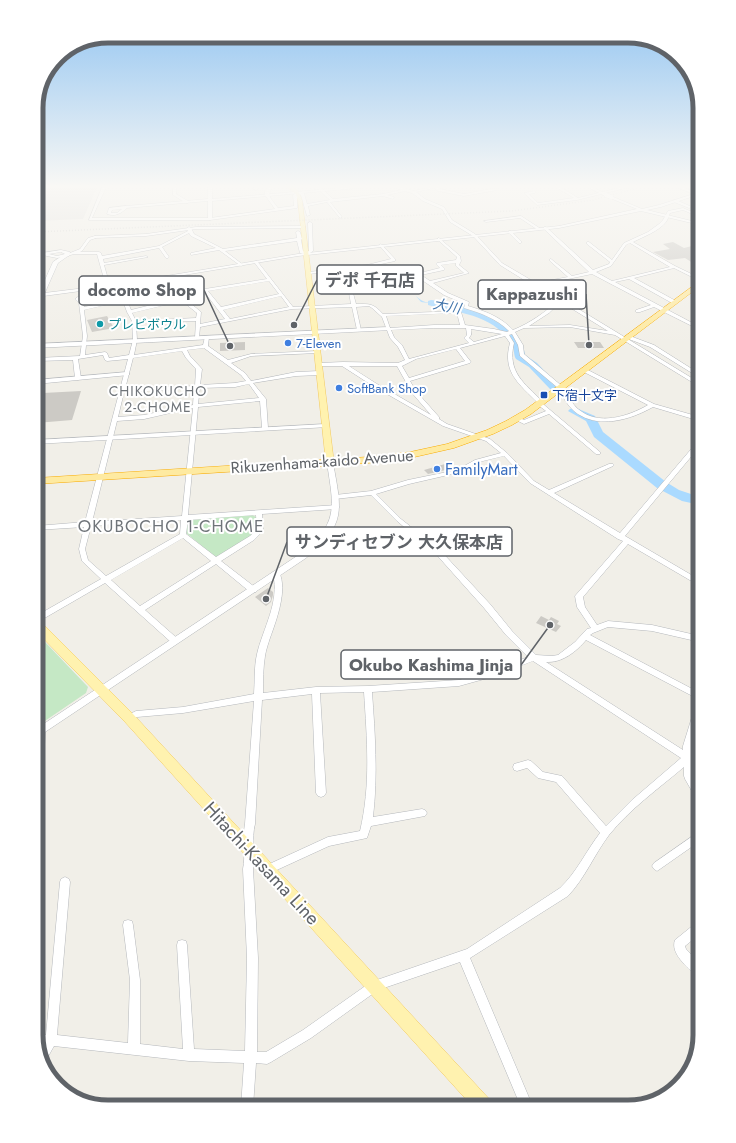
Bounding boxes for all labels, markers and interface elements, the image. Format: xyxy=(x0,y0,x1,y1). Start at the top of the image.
callout: デポ 千石店 xyxy=(317,265,423,294)
text: デポ 千石店 xyxy=(325,268,415,292)
callout: docomo Shop xyxy=(79,276,204,305)
text: docomo Shop xyxy=(88,278,196,302)
callout: Kappazushi xyxy=(478,280,586,309)
text: Kappazushi xyxy=(486,282,578,306)
water label: 大川 xyxy=(431,294,465,319)
place label: プレビボウル xyxy=(108,315,186,334)
marker: プレビボウル xyxy=(95,319,105,329)
place label: 7-Eleven xyxy=(296,334,341,353)
marker: 7-Eleven xyxy=(283,338,293,348)
place label: SoftBank Shop xyxy=(347,379,426,398)
district label: CHIKOKUCHO 2-CHOME xyxy=(109,381,207,417)
marker: SoftBank Shop xyxy=(334,383,344,393)
place label: 下宿十文字 xyxy=(552,386,617,405)
marker: 下宿十文字 xyxy=(539,390,549,400)
street label: Rikuzenhama-kaido Avenue xyxy=(230,444,414,479)
place label: FamilyMart xyxy=(445,458,518,481)
marker: FamilyMart xyxy=(432,464,442,474)
district label: OKUBOCHO 1-CHOME xyxy=(78,514,264,538)
callout: サンディセブン 大久保本店 xyxy=(287,527,512,556)
text: サンディセブン 大久保本店 xyxy=(295,530,503,554)
callout: Okubo Kashima Jinja xyxy=(341,650,521,679)
text: Okubo Kashima Jinja xyxy=(349,653,513,677)
street label: Hitachi-Kasama Line xyxy=(197,796,326,931)

